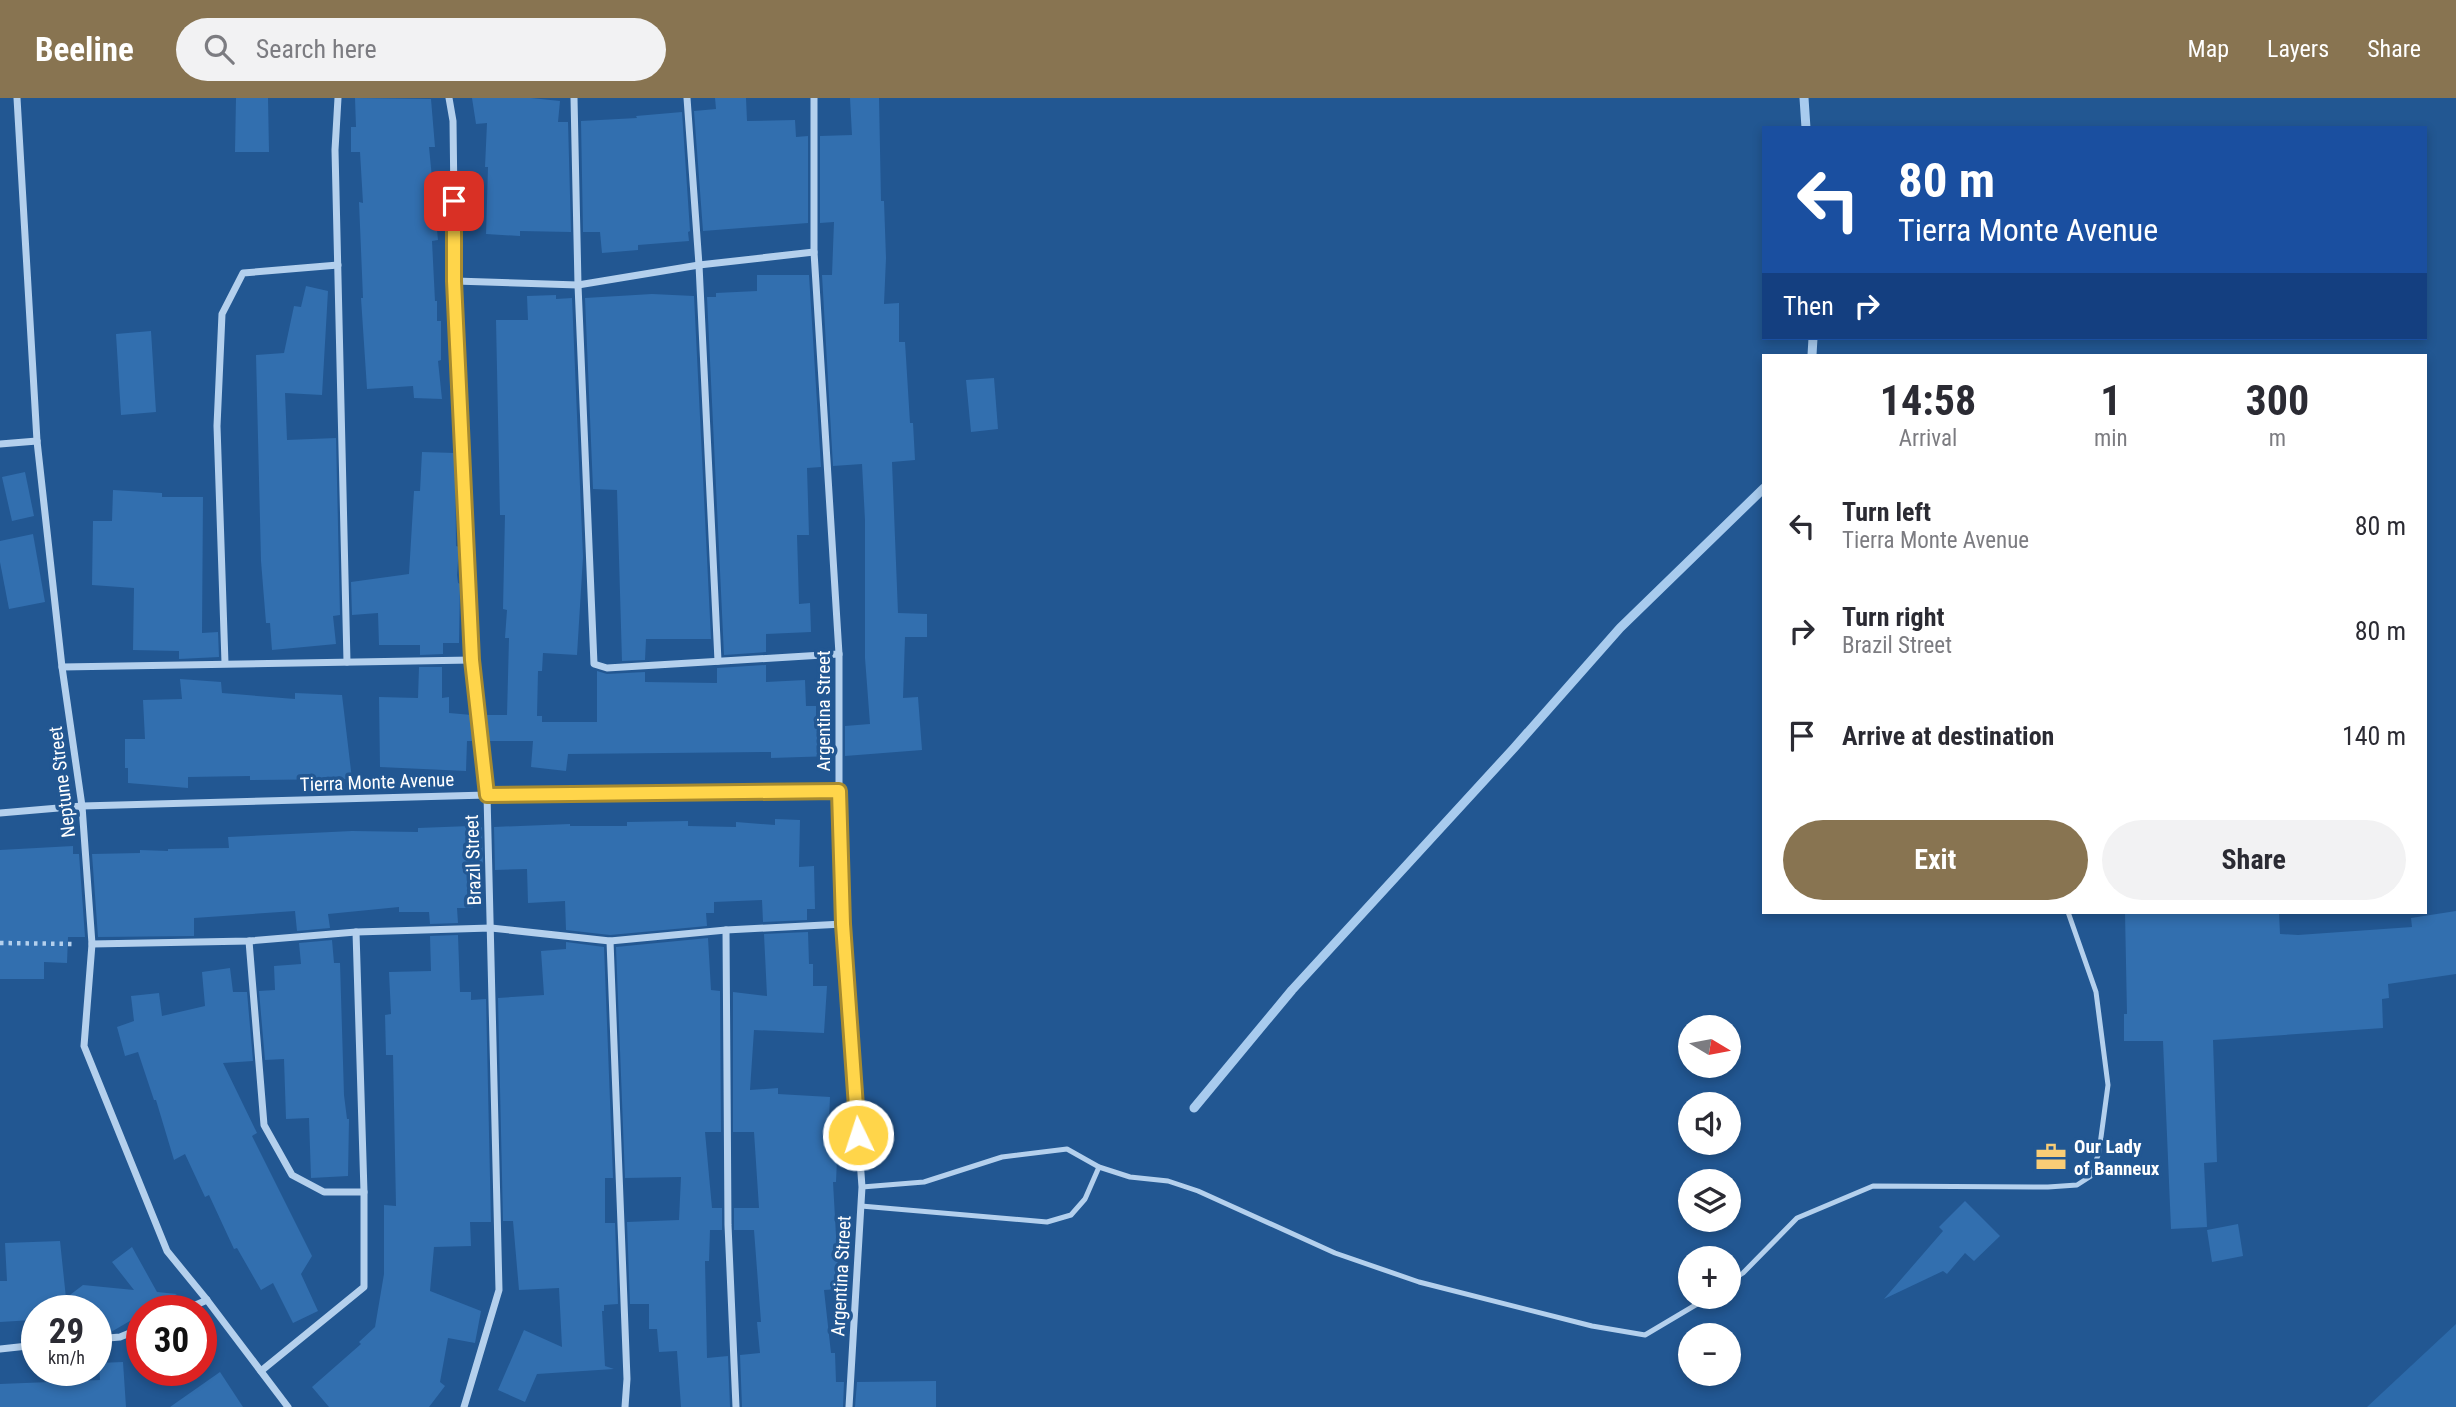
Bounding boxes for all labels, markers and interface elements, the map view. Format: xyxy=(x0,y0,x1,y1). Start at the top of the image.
search box xyxy=(176,18,666,81)
text: Beeline xyxy=(35,30,134,69)
icon: search xyxy=(200,30,238,68)
text: Search here xyxy=(256,34,377,64)
text: Map xyxy=(2188,35,2229,63)
text: Layers xyxy=(2267,35,2329,63)
text: Share xyxy=(2367,35,2421,63)
text: 80 m xyxy=(1898,152,1995,209)
icon: left xyxy=(1783,154,1874,245)
pin xyxy=(424,171,484,231)
icon: arrive xyxy=(435,182,473,220)
text: Tierra Monte Avenue xyxy=(1898,211,2158,249)
icon: right xyxy=(1848,287,1886,325)
text: Then xyxy=(1783,291,1834,321)
text: 14:58 xyxy=(1880,376,1976,425)
text: 1 xyxy=(2100,376,2121,425)
text: 300 xyxy=(2245,376,2309,425)
text: Arrival xyxy=(1899,425,1957,452)
text: min xyxy=(2094,425,2128,452)
text: m xyxy=(2269,425,2286,452)
text: Turn left xyxy=(1842,497,1931,527)
icon: left xyxy=(1783,507,1821,545)
text: 80 m xyxy=(2355,511,2406,541)
text: Tierra Monte Avenue xyxy=(1842,527,2029,554)
text: Turn right xyxy=(1842,602,1944,632)
icon: right xyxy=(1783,612,1821,650)
text: 80 m xyxy=(2355,616,2406,646)
text: Brazil Street xyxy=(1842,632,1952,659)
street label: Argentina Street xyxy=(812,650,835,772)
icon: arrive xyxy=(1783,717,1821,755)
text: Arrive at destination xyxy=(1842,721,2054,751)
text: 140 m xyxy=(2342,721,2406,751)
street label: Neptune Street xyxy=(44,725,80,839)
street label: Tierra Monte Avenue xyxy=(299,768,455,796)
street label: Brazil Street xyxy=(460,814,486,906)
button: Exit xyxy=(1783,820,2088,900)
button: Share xyxy=(2102,820,2406,900)
north arrow xyxy=(1678,1015,1741,1078)
map controls xyxy=(1678,1015,1741,1386)
button: sound xyxy=(1678,1092,1741,1155)
position arrow xyxy=(821,1098,895,1172)
place label: Our Lady of Banneux xyxy=(2074,1135,2160,1180)
office icon: Our Lady of Banneux xyxy=(2034,1140,2068,1174)
button: layers xyxy=(1678,1169,1741,1232)
street label: Argentina Street xyxy=(826,1215,856,1337)
button: + xyxy=(1678,1246,1741,1309)
speed limit sign: 30 xyxy=(126,1295,217,1386)
text: 29 xyxy=(49,1311,84,1352)
button: − xyxy=(1678,1323,1741,1386)
text: km/h xyxy=(48,1347,85,1368)

